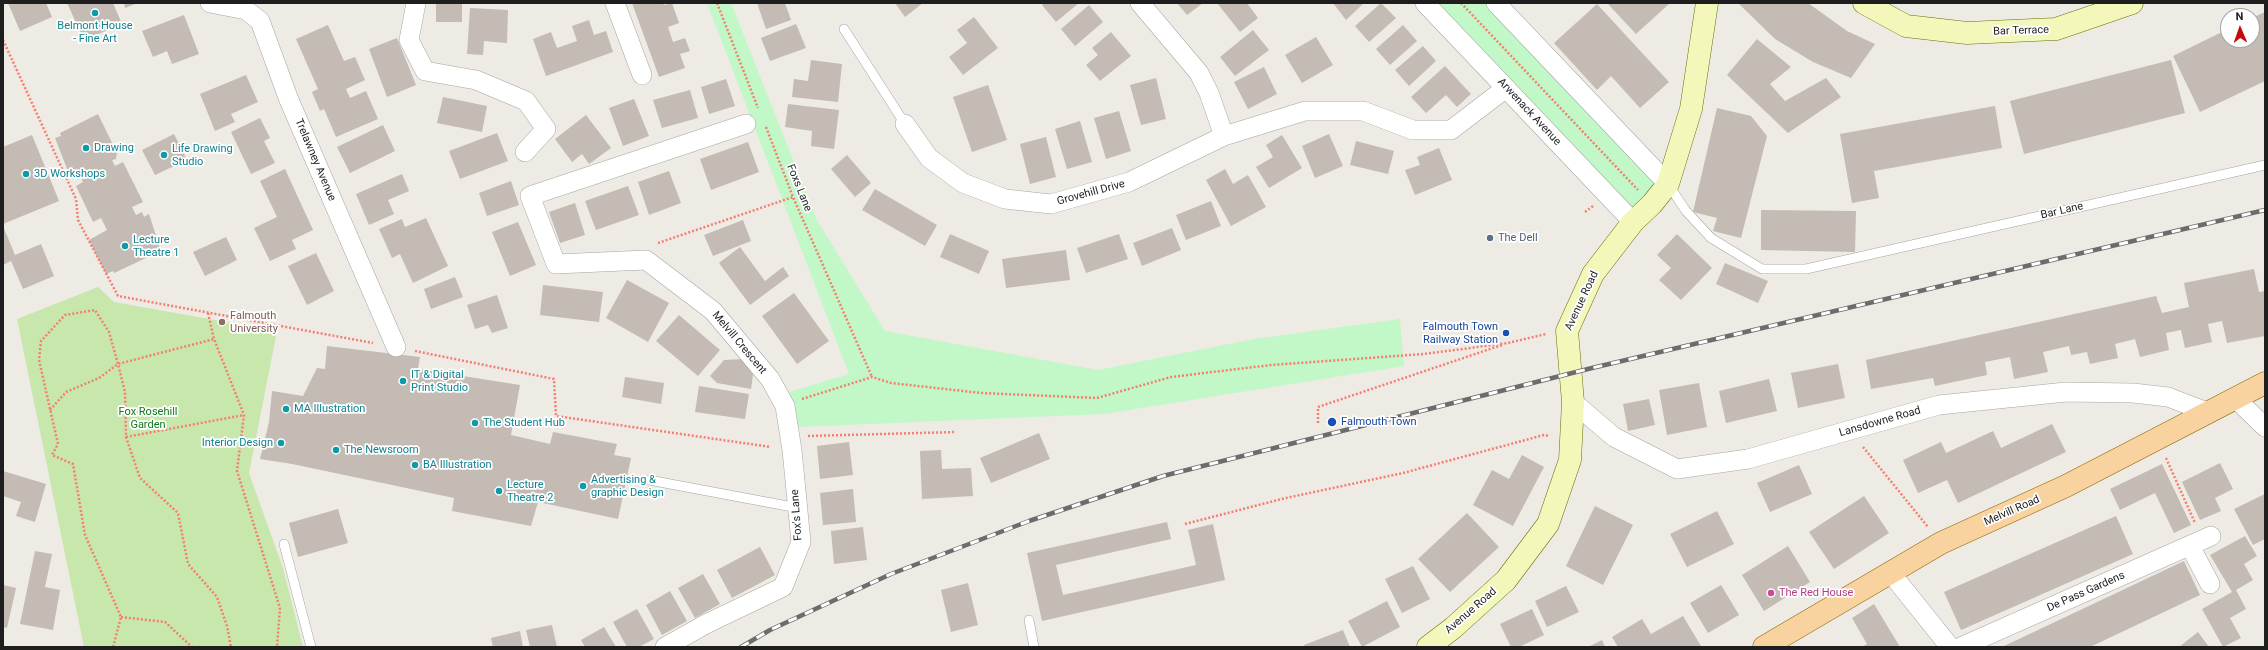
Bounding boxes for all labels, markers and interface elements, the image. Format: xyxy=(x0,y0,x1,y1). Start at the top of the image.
marker: Belmont House - Fine Art xyxy=(90,8,100,18)
north arrow xyxy=(2220,8,2260,48)
text: N xyxy=(2235,10,2244,23)
place label: Belmont House - Fine Art xyxy=(57,19,133,45)
street label: Bar Terrace xyxy=(1993,23,2049,39)
street label: Arwenack Avenue xyxy=(1494,76,1564,148)
street label: Trelawney Avenue xyxy=(292,117,338,203)
place label: Drawing xyxy=(94,141,134,155)
place label: Life Drawing Studio xyxy=(172,142,233,168)
marker: Drawing xyxy=(81,143,91,153)
marker: Life Drawing Studio xyxy=(159,150,169,160)
street label: Foxs Lane xyxy=(784,162,814,214)
place label: 3D Workshops xyxy=(34,167,105,181)
marker: 3D Workshops xyxy=(21,169,31,179)
street label: Grovehill Drive xyxy=(1056,178,1126,208)
street label: Bar Lane xyxy=(2040,200,2084,222)
place label: The Dell xyxy=(1498,231,1538,245)
place label: Lecture Theatre 1 xyxy=(133,233,179,259)
marker: The Dell xyxy=(1485,233,1495,243)
marker: Lecture Theatre 1 xyxy=(120,241,130,251)
street label: Avenue Road xyxy=(1563,269,1601,333)
place label: Falmouth University xyxy=(230,309,278,335)
street label: Melvill Crescent xyxy=(709,309,769,377)
marker: Falmouth University xyxy=(217,317,227,327)
place label: Falmouth Town Railway Station xyxy=(1422,320,1498,346)
marker: Falmouth Town Railway Station xyxy=(1501,328,1511,338)
place label: IT & Digital Print Studio xyxy=(411,368,468,394)
marker: IT & Digital Print Studio xyxy=(398,376,408,386)
place label: MA Illustration xyxy=(294,402,365,416)
marker: MA Illustration xyxy=(281,404,291,414)
street label: Lansdowne Road xyxy=(1838,404,1922,440)
park label: Fox Rosehill Garden xyxy=(119,405,177,431)
place label: Falmouth Town xyxy=(1341,415,1417,429)
place label: The Student Hub xyxy=(483,416,565,430)
marker: Falmouth Town xyxy=(1326,416,1338,428)
marker: The Student Hub xyxy=(470,418,480,428)
place label: Interior Design xyxy=(202,436,273,450)
marker: Interior Design xyxy=(276,438,286,448)
place label: The Newsroom xyxy=(344,443,419,457)
marker: The Newsroom xyxy=(331,445,341,455)
place label: BA Illustration xyxy=(423,458,492,472)
marker: BA Illustration xyxy=(410,460,420,470)
place label: Advertising & graphic Design xyxy=(591,473,664,499)
place label: Lecture Theatre 2 xyxy=(507,478,553,504)
marker: Advertising & graphic Design xyxy=(578,481,588,491)
marker: Lecture Theatre 2 xyxy=(494,486,504,496)
street label: Fox's Lane xyxy=(789,489,805,541)
street label: Melvill Road xyxy=(1982,493,2042,529)
street label: De Pass Gardens xyxy=(2045,569,2127,615)
street label: Avenue Road xyxy=(1443,585,1499,637)
place label: The Red House xyxy=(1779,586,1853,600)
marker: The Red House xyxy=(1766,588,1776,598)

